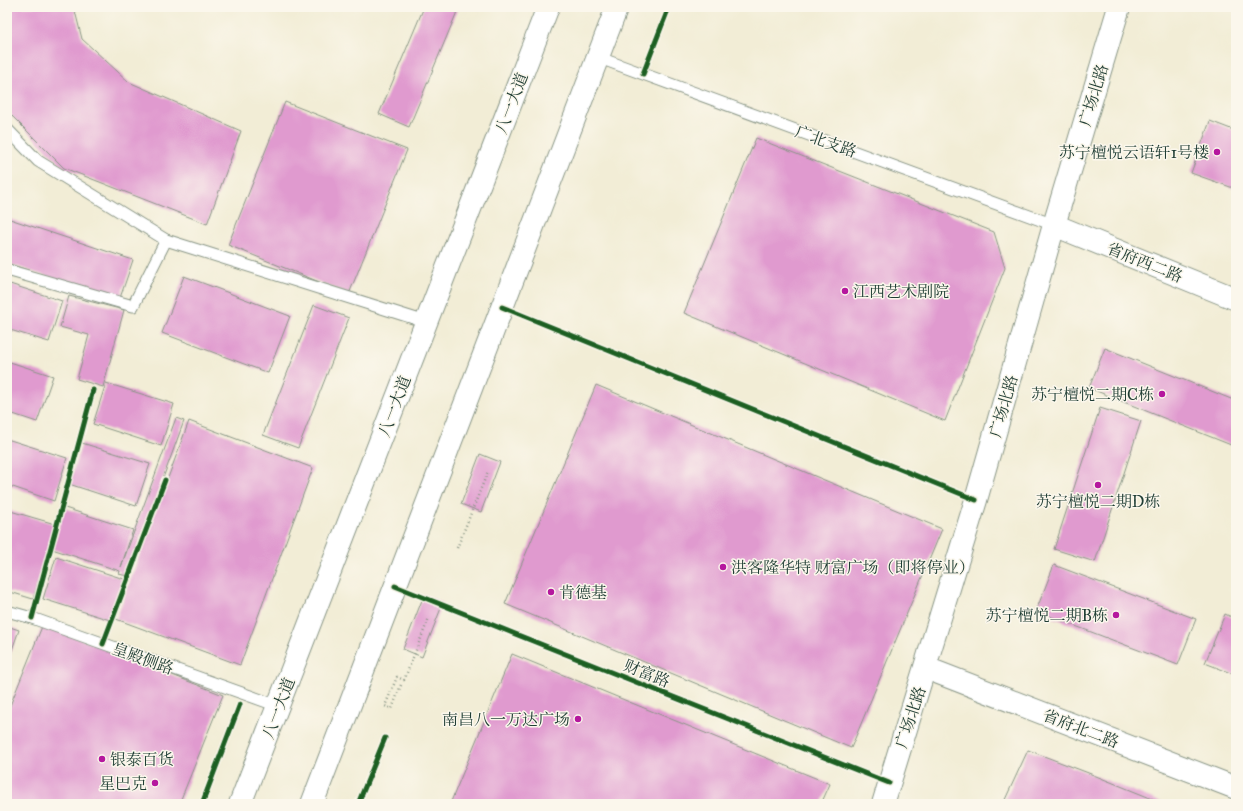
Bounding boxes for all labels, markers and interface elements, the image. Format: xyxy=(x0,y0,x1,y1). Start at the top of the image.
street label: 广场北路 xyxy=(1075,62,1112,129)
street label: 八一大道 xyxy=(491,70,532,136)
street label: 广北支路 xyxy=(793,122,859,161)
place label: 苏宁檀悦云语轩1号楼 xyxy=(1059,143,1209,162)
marker: 苏宁檀悦云语轩1号楼 xyxy=(1212,147,1222,157)
street label: 省府西二路 xyxy=(1104,239,1185,286)
place label: 江西艺术剧院 xyxy=(853,282,949,301)
marker: 江西艺术剧院 xyxy=(840,286,850,296)
street label: 八一大道 xyxy=(374,373,415,439)
street label: 广场北路 xyxy=(986,373,1021,440)
place label: 苏宁檀悦二期C栋 xyxy=(1031,385,1154,404)
marker: 苏宁檀悦二期C栋 xyxy=(1157,389,1167,399)
marker: 苏宁檀悦二期D栋 xyxy=(1093,480,1103,490)
place label: 苏宁檀悦二期D栋 xyxy=(1036,492,1160,511)
place label: 洪客隆华特 财富广场（即将停业） xyxy=(731,558,974,577)
marker: 洪客隆华特 财富广场（即将停业） xyxy=(718,562,728,572)
place label: 肯德基 xyxy=(559,583,607,602)
marker: 肯德基 xyxy=(546,587,556,597)
place label: 苏宁檀悦二期B栋 xyxy=(985,606,1108,625)
marker: 苏宁檀悦二期B栋 xyxy=(1111,610,1121,620)
street label: 皇殿侧路 xyxy=(110,639,176,678)
street label: 财富路 xyxy=(621,656,673,691)
street label: 八一大道 xyxy=(258,675,299,741)
street label: 广场北路 xyxy=(892,684,929,751)
street label: 省府北二路 xyxy=(1040,705,1122,752)
place label: 南昌八一万达广场 xyxy=(442,710,570,729)
marker: 南昌八一万达广场 xyxy=(573,714,583,724)
place label: 银泰百货 xyxy=(110,750,174,769)
marker: 银泰百货 xyxy=(97,754,107,764)
place label: 星巴克 xyxy=(99,774,147,793)
marker: 星巴克 xyxy=(150,778,160,788)

